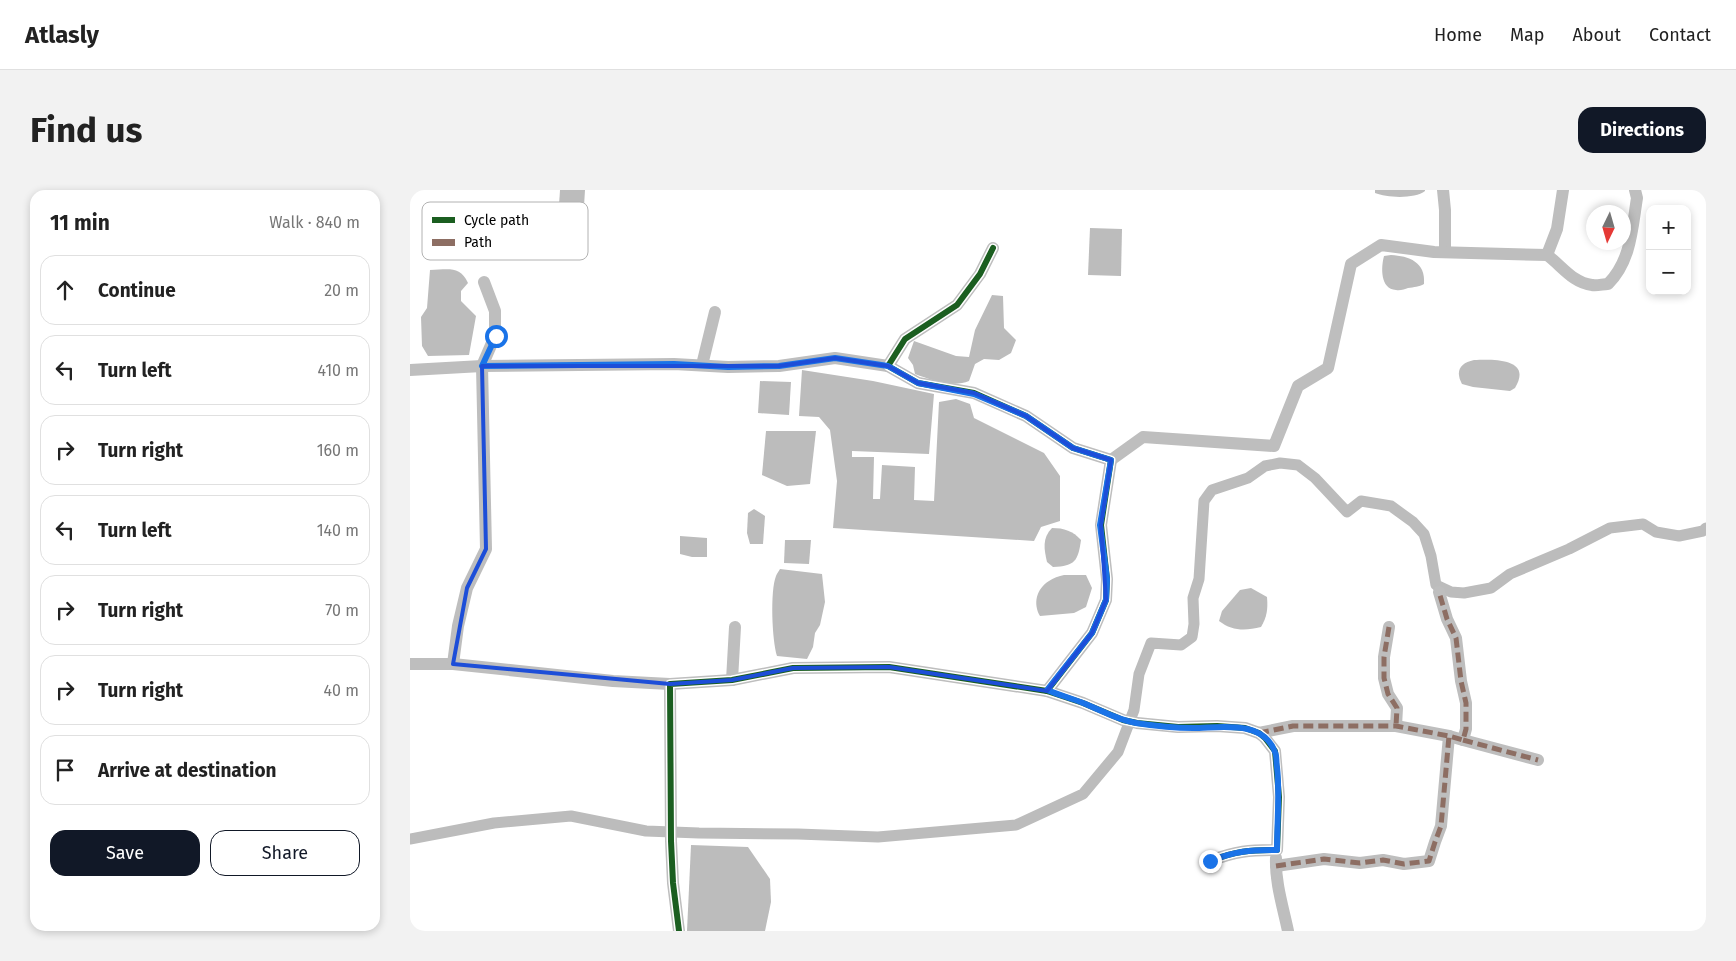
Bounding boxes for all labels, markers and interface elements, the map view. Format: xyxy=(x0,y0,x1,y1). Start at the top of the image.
text: Atlasly xyxy=(25,21,99,49)
text: Home xyxy=(1434,24,1482,46)
text: Map xyxy=(1510,24,1544,46)
text: About xyxy=(1572,24,1621,46)
text: Contact xyxy=(1649,24,1711,46)
button: Directions xyxy=(1578,107,1706,153)
text: Find us xyxy=(30,109,142,151)
legend xyxy=(422,202,588,260)
north arrow xyxy=(1586,205,1631,250)
map controls xyxy=(1646,205,1691,295)
button: + xyxy=(1646,205,1691,250)
text: 11 min xyxy=(50,210,110,236)
text: Cycle path xyxy=(464,212,529,229)
text: Walk · 840 m xyxy=(269,213,360,232)
text: Path xyxy=(464,234,492,251)
button: − xyxy=(1646,250,1691,295)
icon: ahead xyxy=(51,276,79,304)
text: Continue xyxy=(98,279,176,302)
text: 20 m xyxy=(324,281,359,300)
route start xyxy=(485,325,508,348)
icon: left xyxy=(51,356,79,384)
text: Turn left xyxy=(98,359,172,382)
text: 410 m xyxy=(318,361,359,380)
icon: right xyxy=(51,436,79,464)
text: Turn right xyxy=(98,439,183,462)
text: 160 m xyxy=(317,441,359,460)
icon: left xyxy=(51,516,79,544)
text: Turn left xyxy=(98,519,172,542)
text: 140 m xyxy=(317,521,359,540)
icon: right xyxy=(51,596,79,624)
text: Turn right xyxy=(98,599,183,622)
text: 70 m xyxy=(325,601,359,620)
icon: right xyxy=(51,676,79,704)
text: Turn right xyxy=(98,679,183,702)
text: 40 m xyxy=(324,681,359,700)
icon: arrive xyxy=(51,756,79,784)
text: Arrive at destination xyxy=(98,759,277,782)
button: Save xyxy=(50,830,200,876)
button: Share xyxy=(210,830,360,876)
route end xyxy=(1199,850,1222,873)

